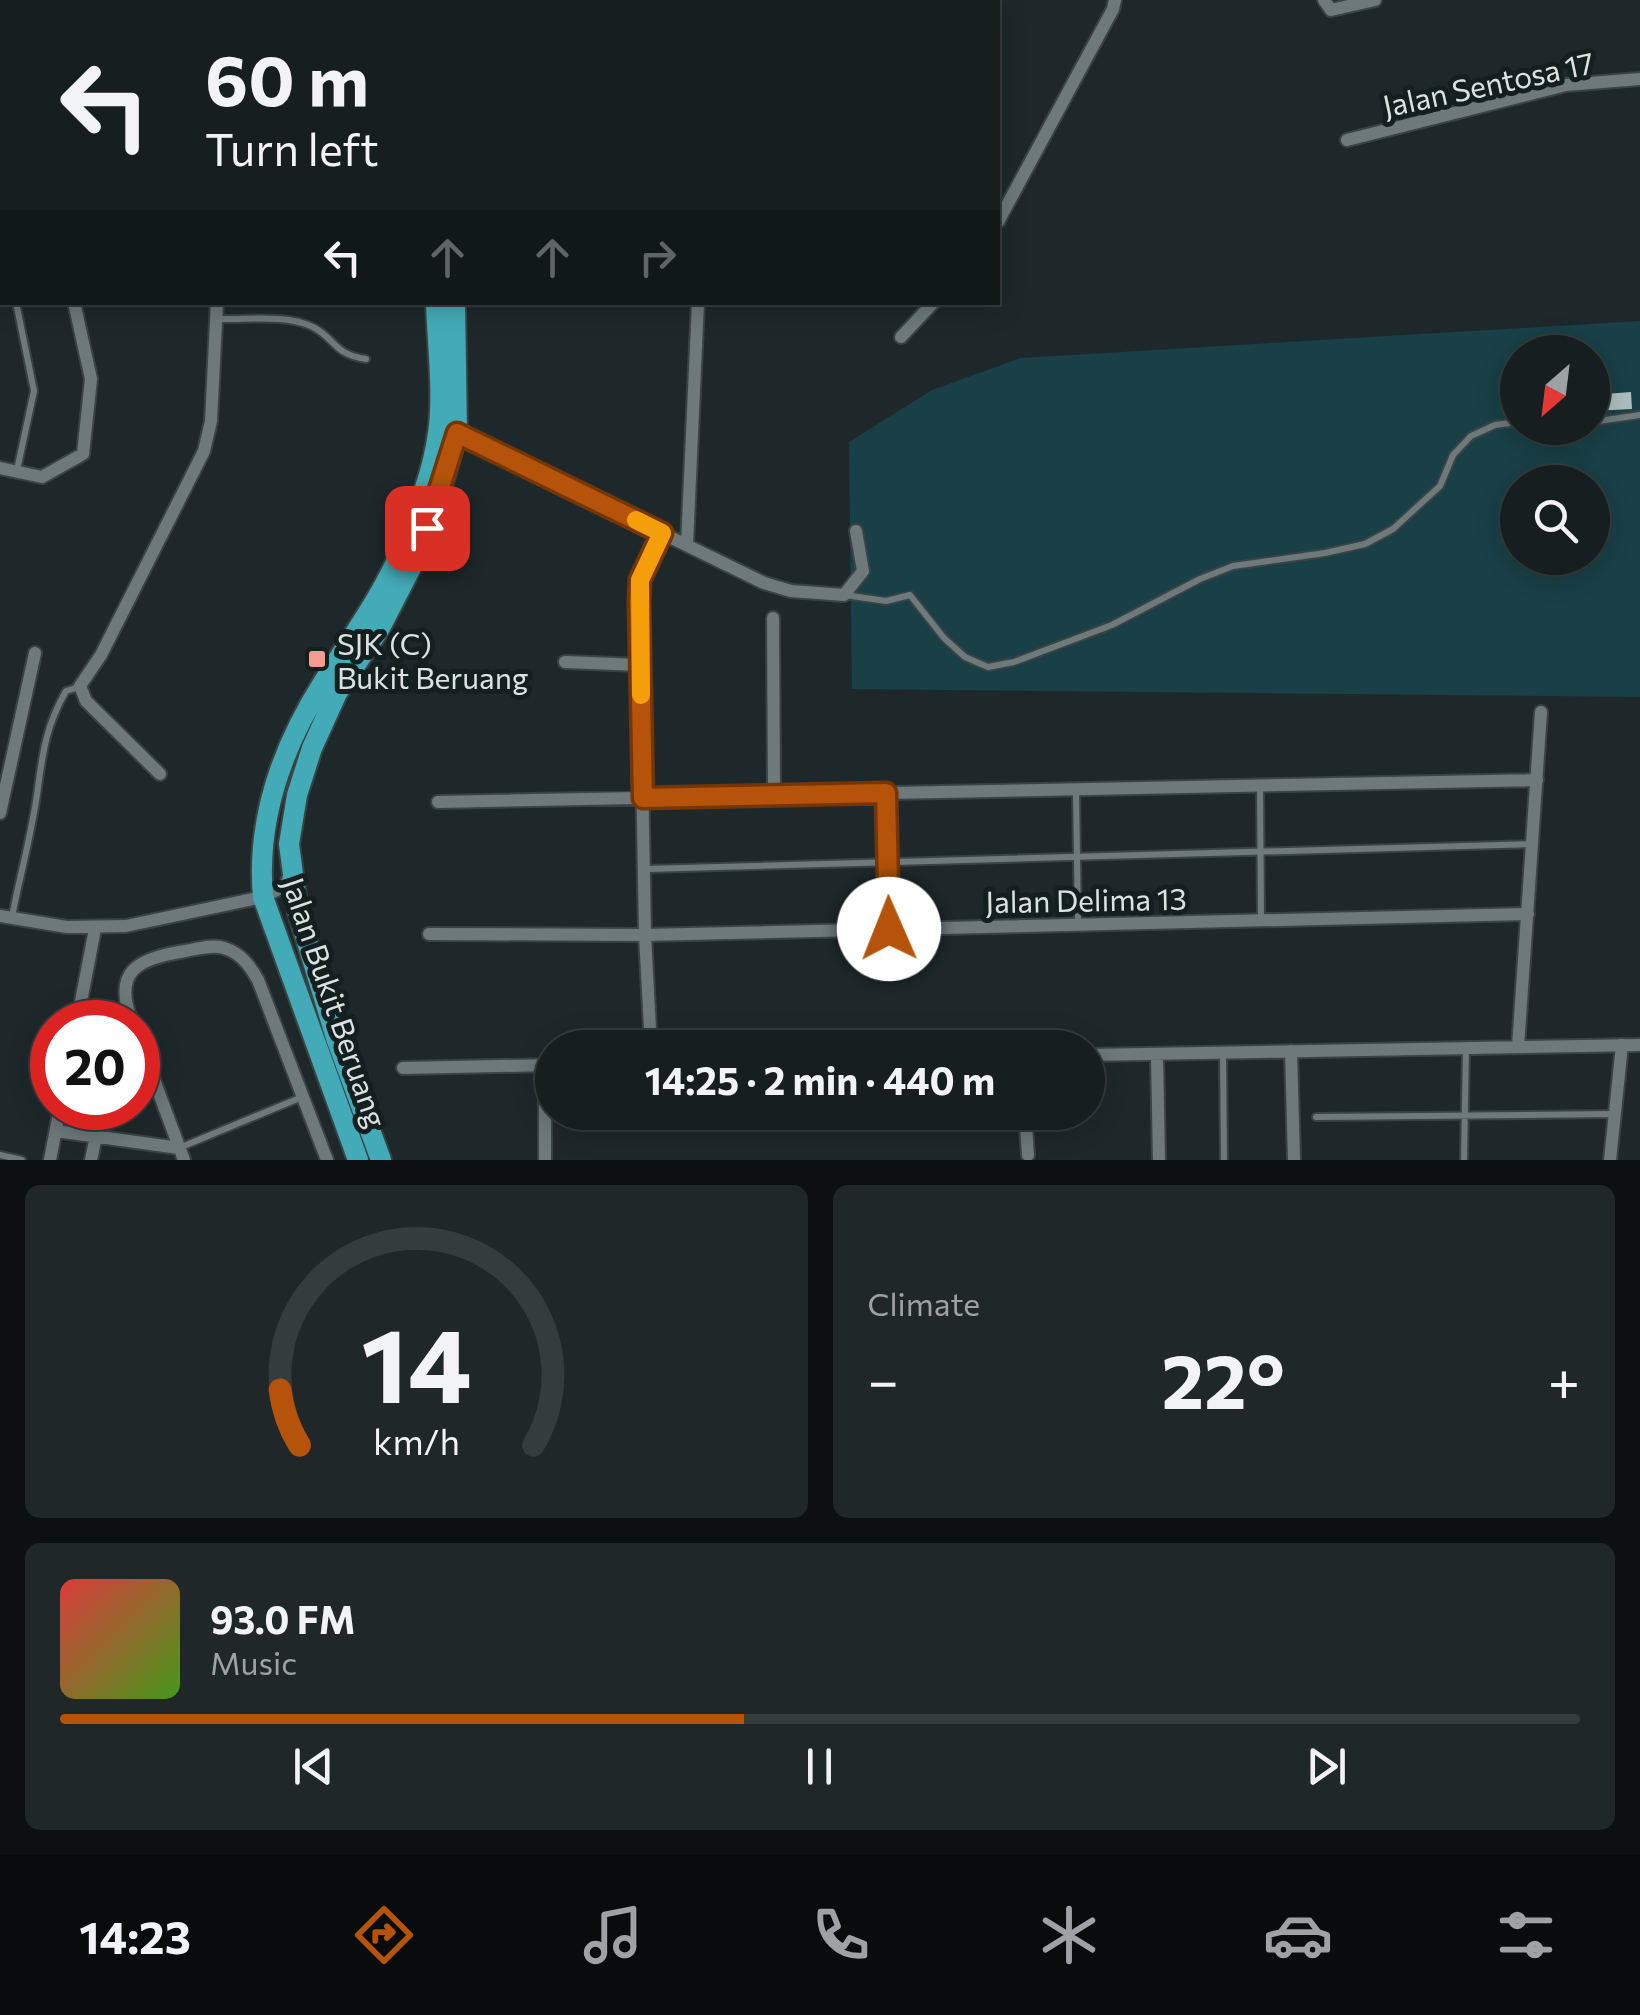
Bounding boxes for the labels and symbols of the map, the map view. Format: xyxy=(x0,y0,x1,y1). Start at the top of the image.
street label: Jalan Sentosa 17 xyxy=(1379,43,1597,123)
north arrow xyxy=(1500,335,1610,445)
pin xyxy=(385,486,470,571)
place label: SJK (C) Bukit Beruang xyxy=(337,624,528,695)
marker: SJK (C) Bukit Beruang xyxy=(306,648,328,670)
street label: Jalan Bukit Beruang xyxy=(276,872,396,1132)
position arrow xyxy=(837,877,941,981)
street label: Jalan Delima 13 xyxy=(985,879,1187,919)
speed limit sign: 20 xyxy=(30,1000,160,1130)

